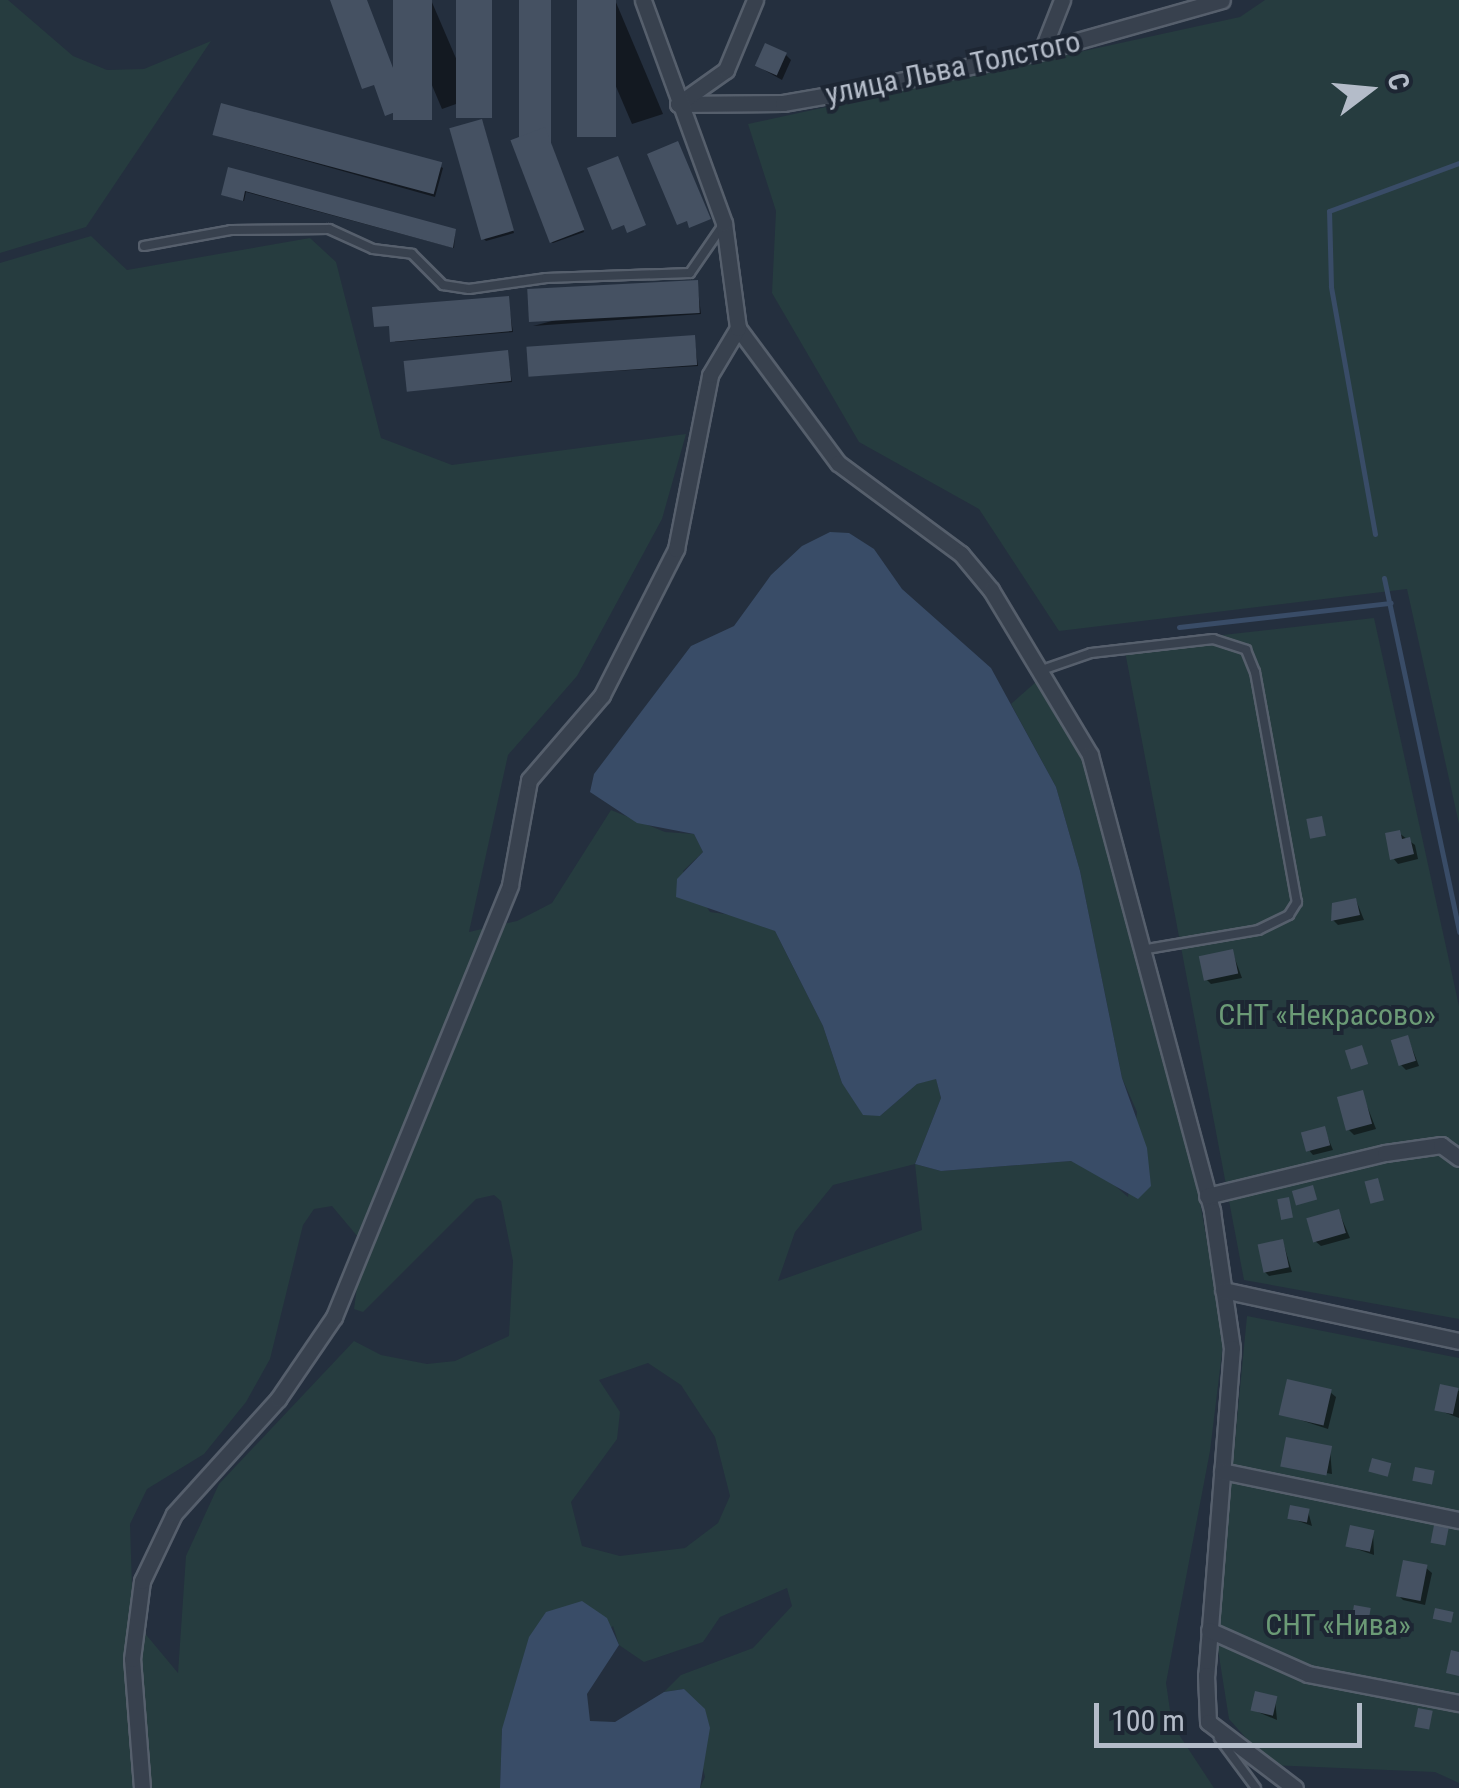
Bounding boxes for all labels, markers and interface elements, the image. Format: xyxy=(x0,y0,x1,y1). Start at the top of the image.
street label: улица Льва Толстого xyxy=(822,23,1084,113)
north arrow xyxy=(1319,40,1419,140)
text: С xyxy=(1380,69,1416,94)
park label: СНТ «Некрасово» xyxy=(1218,997,1436,1033)
park label: СНТ «Нива» xyxy=(1265,1607,1411,1643)
scale bar xyxy=(1099,1683,1366,1745)
text: 100 m xyxy=(1111,1703,1185,1738)

